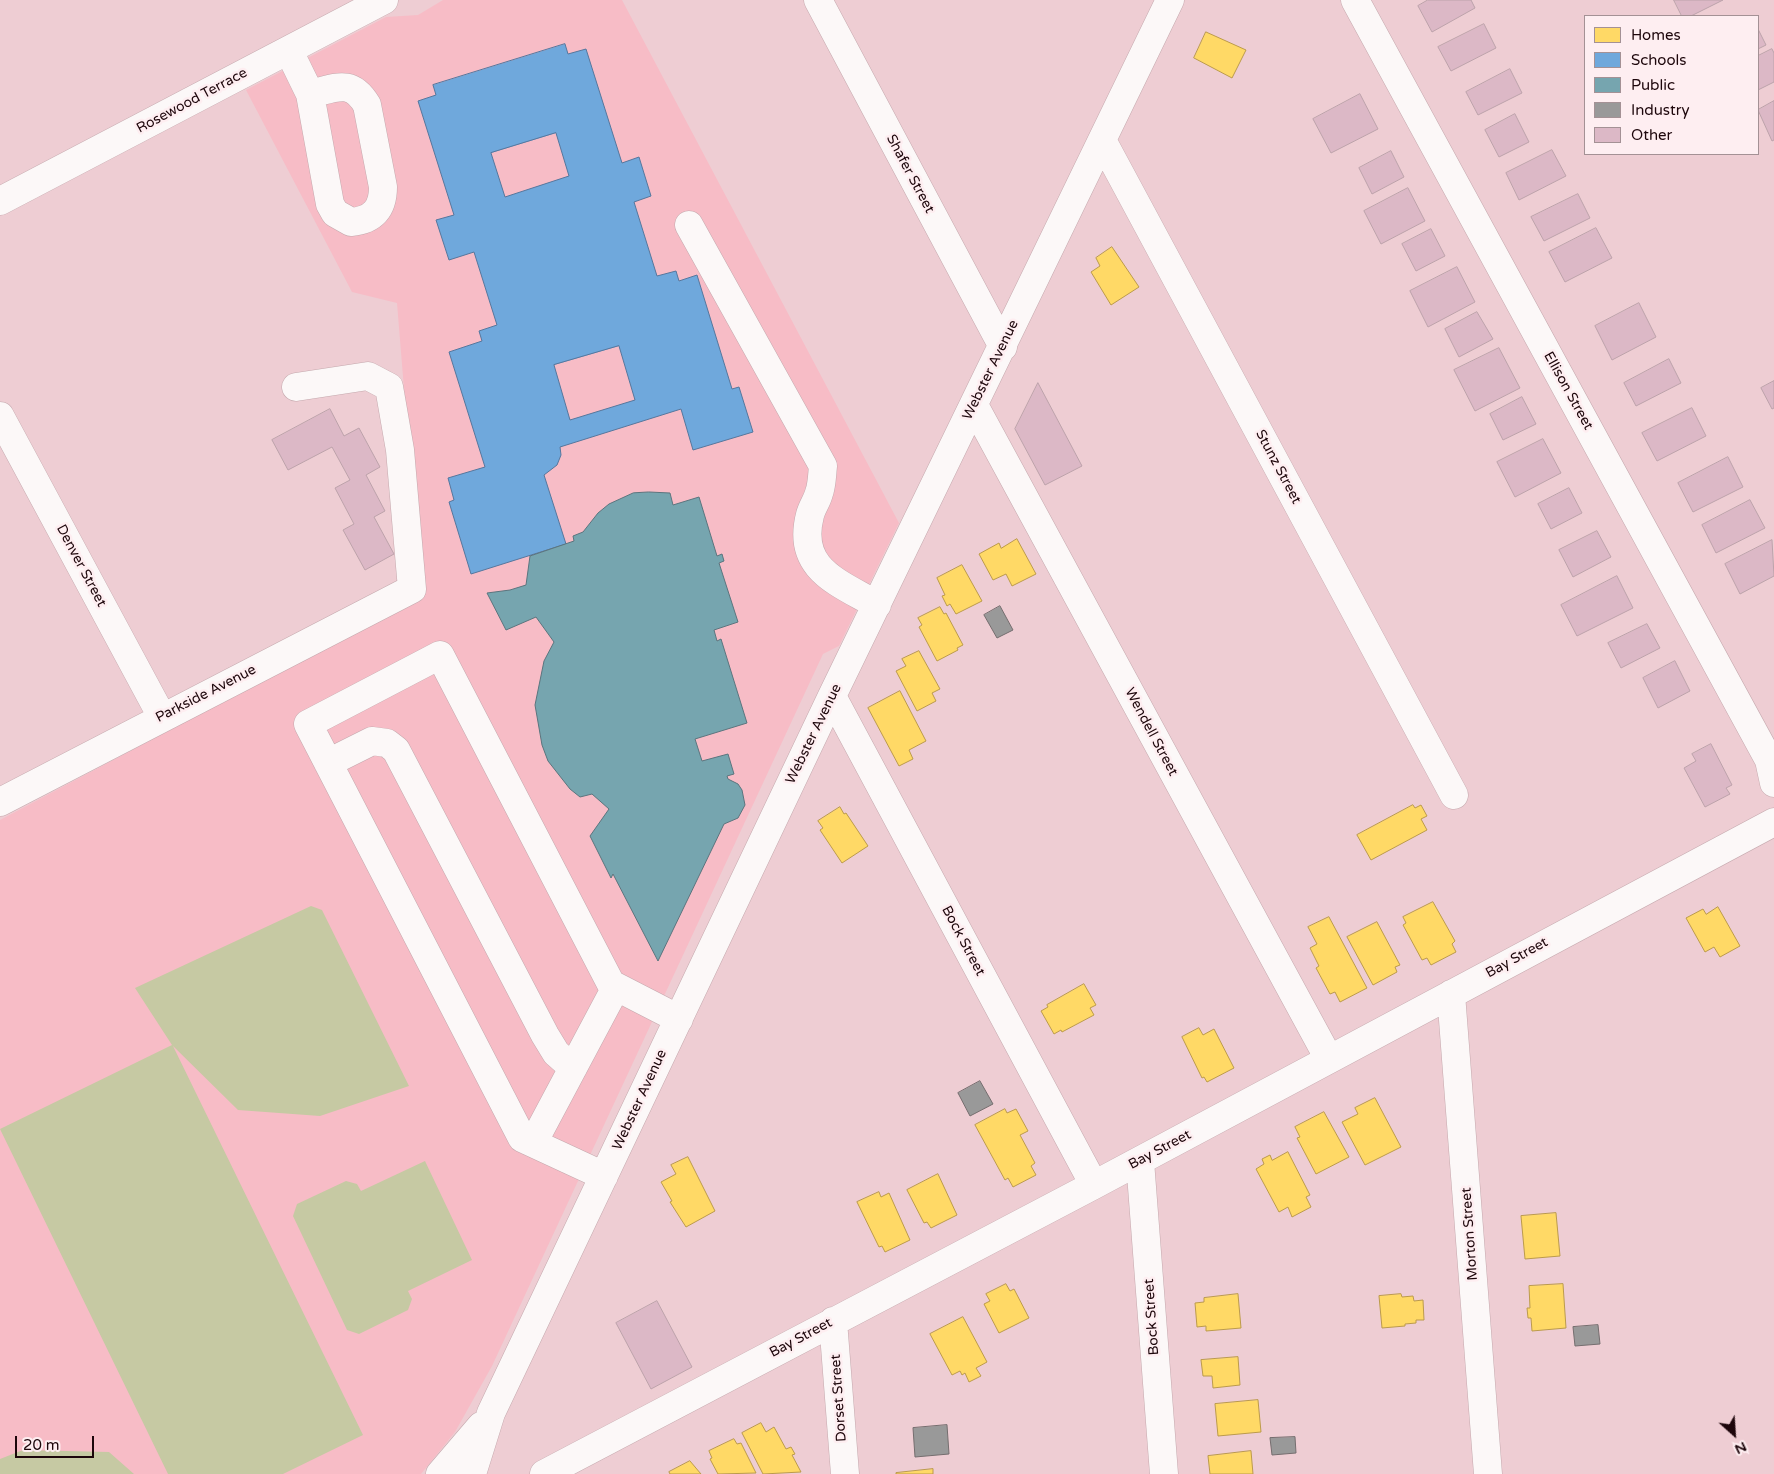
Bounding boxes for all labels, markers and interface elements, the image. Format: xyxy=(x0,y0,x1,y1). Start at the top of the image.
legend xyxy=(1584,15,1759,155)
text: Homes xyxy=(1631,26,1681,44)
text: Schools xyxy=(1631,51,1687,69)
street label: Rosewood Terrace xyxy=(134,65,250,137)
text: Public xyxy=(1631,76,1675,94)
text: Industry xyxy=(1631,101,1690,119)
text: Other xyxy=(1631,126,1672,144)
street label: Shafer Street xyxy=(882,132,938,216)
street label: Webster Avenue xyxy=(960,317,1022,423)
street label: Ellison Street xyxy=(1540,349,1596,433)
street label: Stunz Street xyxy=(1251,427,1305,507)
street label: Denver Street xyxy=(52,522,110,610)
street label: Parkside Avenue xyxy=(153,661,259,727)
street label: Webster Avenue xyxy=(783,681,845,787)
street label: Wendell Street xyxy=(1121,685,1181,779)
street label: Bock Street xyxy=(938,903,988,979)
street label: Bay Street xyxy=(1483,934,1551,982)
street label: Webster Avenue xyxy=(609,1047,671,1153)
street label: Bay Street xyxy=(1126,1126,1194,1174)
street label: Morton Street xyxy=(1458,1187,1482,1281)
street label: Bock Street xyxy=(1141,1278,1163,1356)
street label: Bay Street xyxy=(767,1314,835,1362)
street label: Dorset Street xyxy=(828,1354,850,1442)
north arrow xyxy=(1709,1409,1759,1459)
scale bar xyxy=(18,1426,96,1458)
text: 20 m xyxy=(23,1436,60,1454)
text: N xyxy=(1732,1438,1750,1458)

